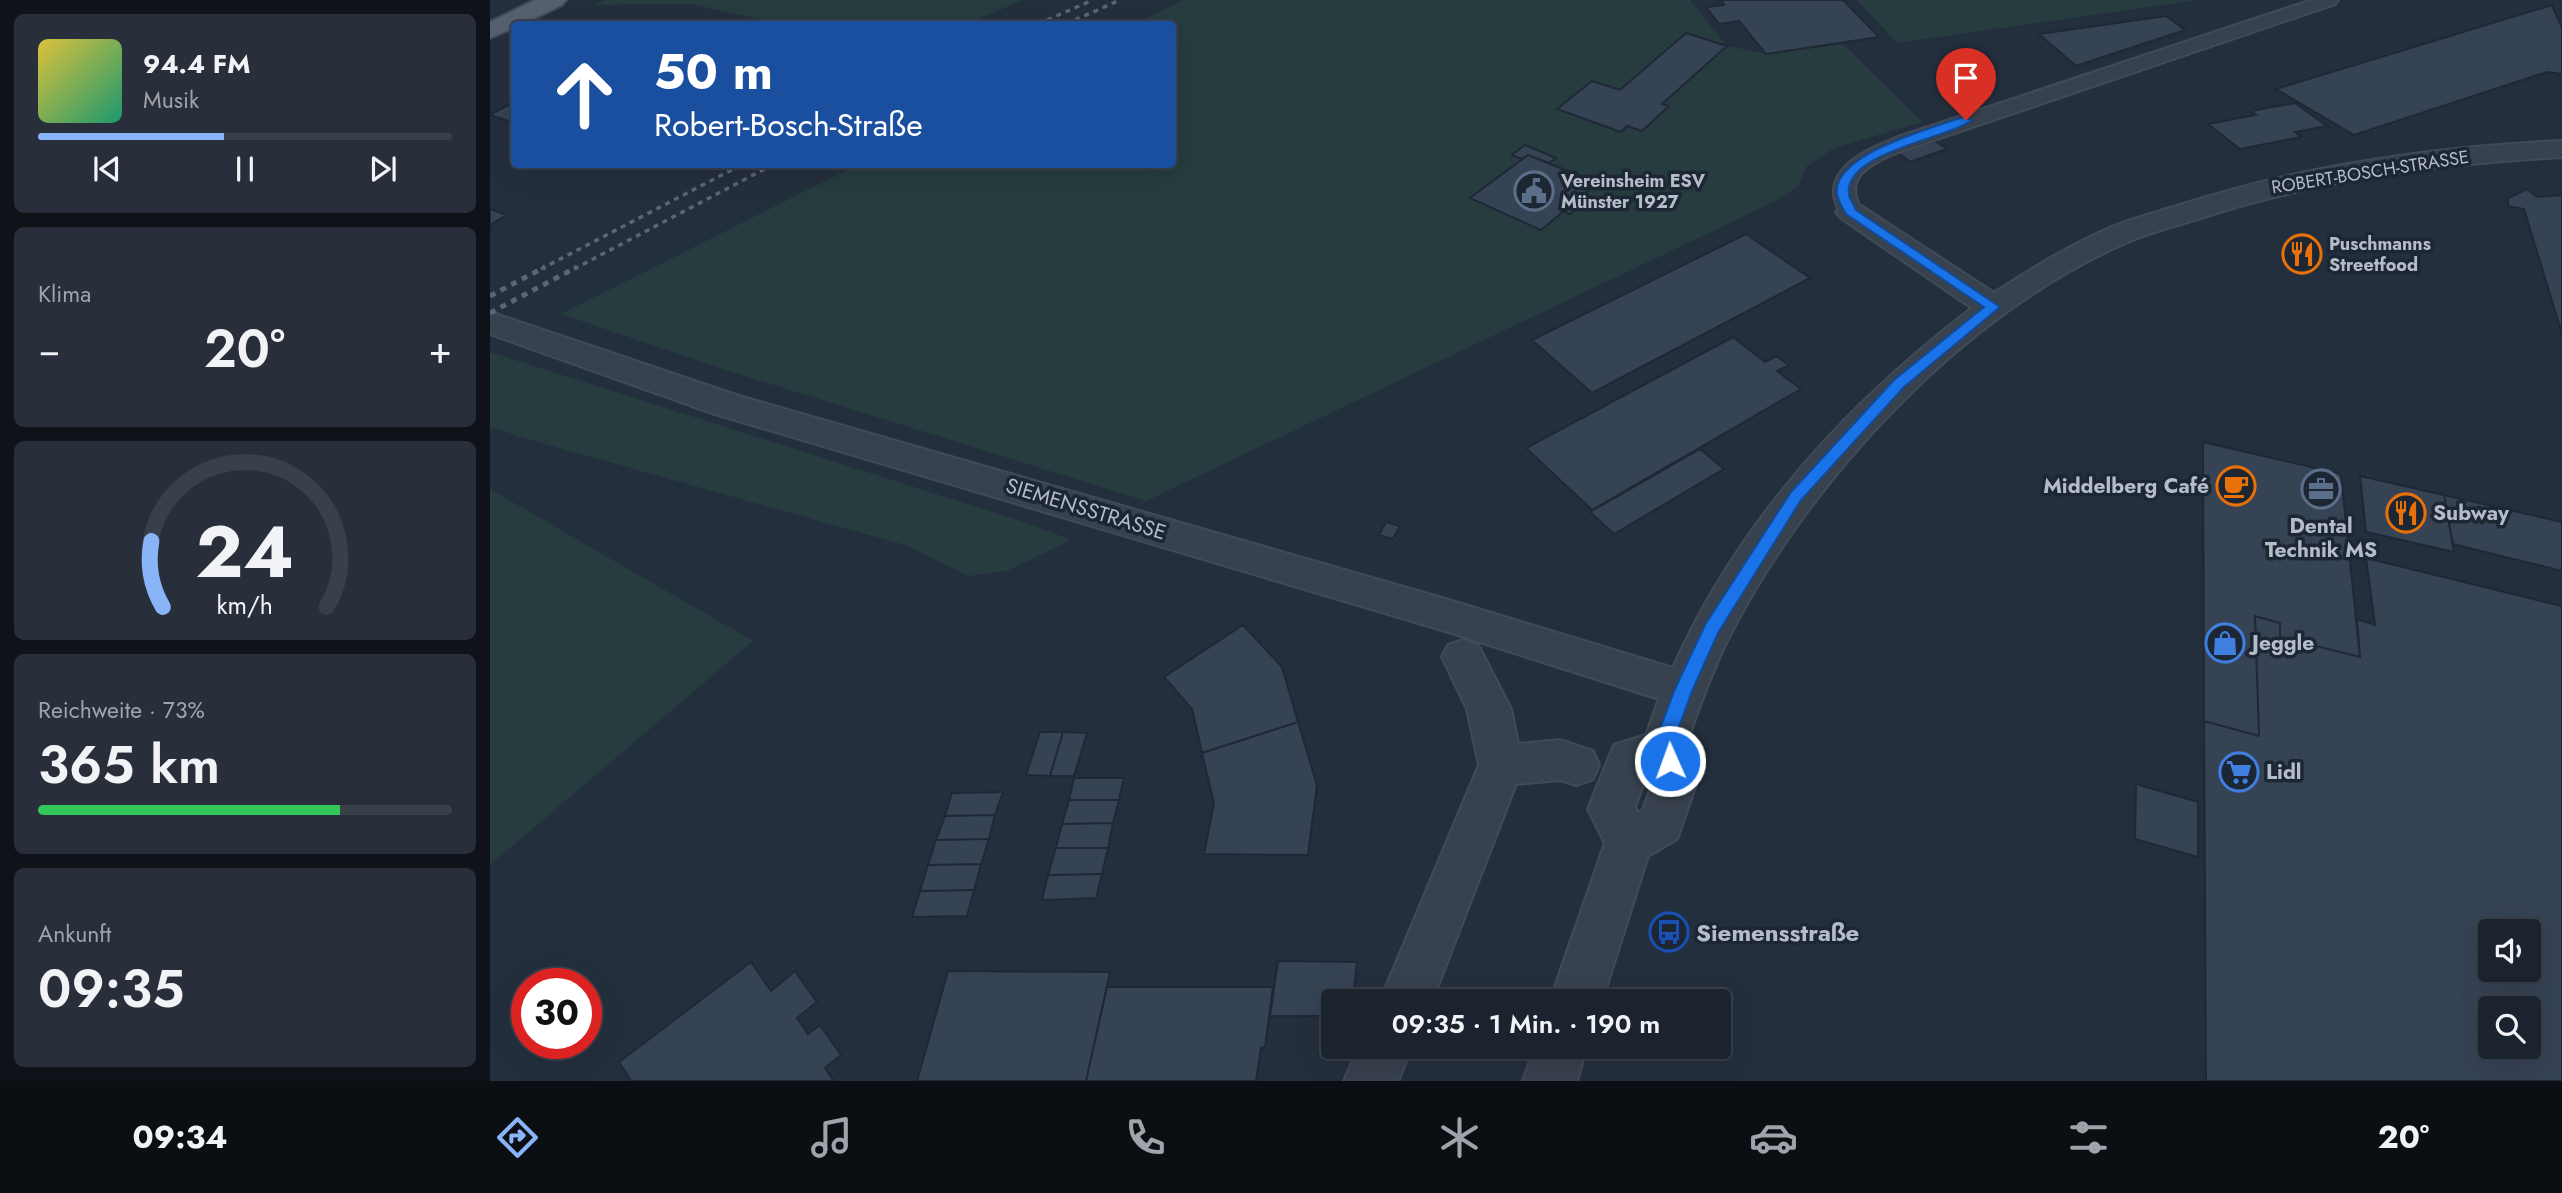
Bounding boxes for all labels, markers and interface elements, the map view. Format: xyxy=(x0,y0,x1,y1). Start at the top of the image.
text: 50 m xyxy=(654,37,773,107)
text: 94.4 FM xyxy=(143,45,250,83)
pin xyxy=(1936,48,1996,120)
icon: ahead xyxy=(539,49,630,140)
icon: arrive xyxy=(1947,59,1985,97)
text: Musik xyxy=(143,83,199,117)
text: Robert-Bosch-Straße xyxy=(654,102,923,148)
street label: ROBERT-BOSCH-STRASSE xyxy=(2269,144,2471,200)
icon: previous xyxy=(88,150,126,188)
icon: pause xyxy=(226,150,264,188)
icon: next xyxy=(364,150,402,188)
place label: Vereinsheim ESV Münster 1927 xyxy=(1560,168,1706,215)
public building icon: Vereinsheim ESV Münster 1927 xyxy=(1513,170,1555,212)
place label: Puschmanns Streetfood xyxy=(2329,231,2431,278)
restaurant icon: Puschmanns Streetfood xyxy=(2281,233,2323,275)
text: Klima xyxy=(38,277,91,311)
text: 20° xyxy=(204,311,285,387)
text: − xyxy=(38,322,60,377)
text: + xyxy=(429,322,452,377)
cafe icon: Middelberg Café xyxy=(2215,465,2257,507)
office icon: Dental Technik MS xyxy=(2300,468,2342,510)
street label: SIEMENSSTRASSE xyxy=(1002,470,1170,548)
place label: Middelberg Café xyxy=(2043,471,2209,501)
restaurant icon: Subway xyxy=(2385,492,2427,534)
place label: Subway xyxy=(2433,498,2510,528)
text: 24 xyxy=(196,499,294,604)
place label: Dental Technik MS xyxy=(2265,511,2377,565)
text: km/h xyxy=(217,586,273,622)
shop icon: Jeggle xyxy=(2204,622,2246,664)
place label: Jeggle xyxy=(2248,628,2314,658)
text: Reichweite · 73% xyxy=(38,693,205,727)
position arrow xyxy=(1633,724,1707,798)
text: 365 km xyxy=(38,727,220,803)
supermarket icon: Lidl xyxy=(2218,751,2260,793)
place label: Lidl xyxy=(2266,757,2302,787)
bus stop icon: Siemensstraße xyxy=(1648,911,1690,953)
place label: Siemensstraße xyxy=(1696,915,1859,950)
text: Ankunft xyxy=(38,917,111,951)
map controls xyxy=(2478,919,2541,1059)
button: sound xyxy=(2478,919,2541,982)
text: 09:35 xyxy=(38,951,184,1027)
speed limit sign: 30 xyxy=(511,968,602,1059)
button: search xyxy=(2478,996,2541,1059)
text: 09:35 · 1 Min. · 190 m xyxy=(1392,1005,1660,1043)
icon: directions xyxy=(493,1113,542,1162)
icon: music xyxy=(807,1113,856,1162)
icon: phone xyxy=(1121,1113,1170,1162)
icon: climate xyxy=(1435,1113,1484,1162)
icon: car xyxy=(1749,1113,1798,1162)
icon: filters xyxy=(2064,1113,2113,1162)
text: 09:34 xyxy=(133,1114,228,1160)
text: 20° xyxy=(2378,1114,2429,1160)

